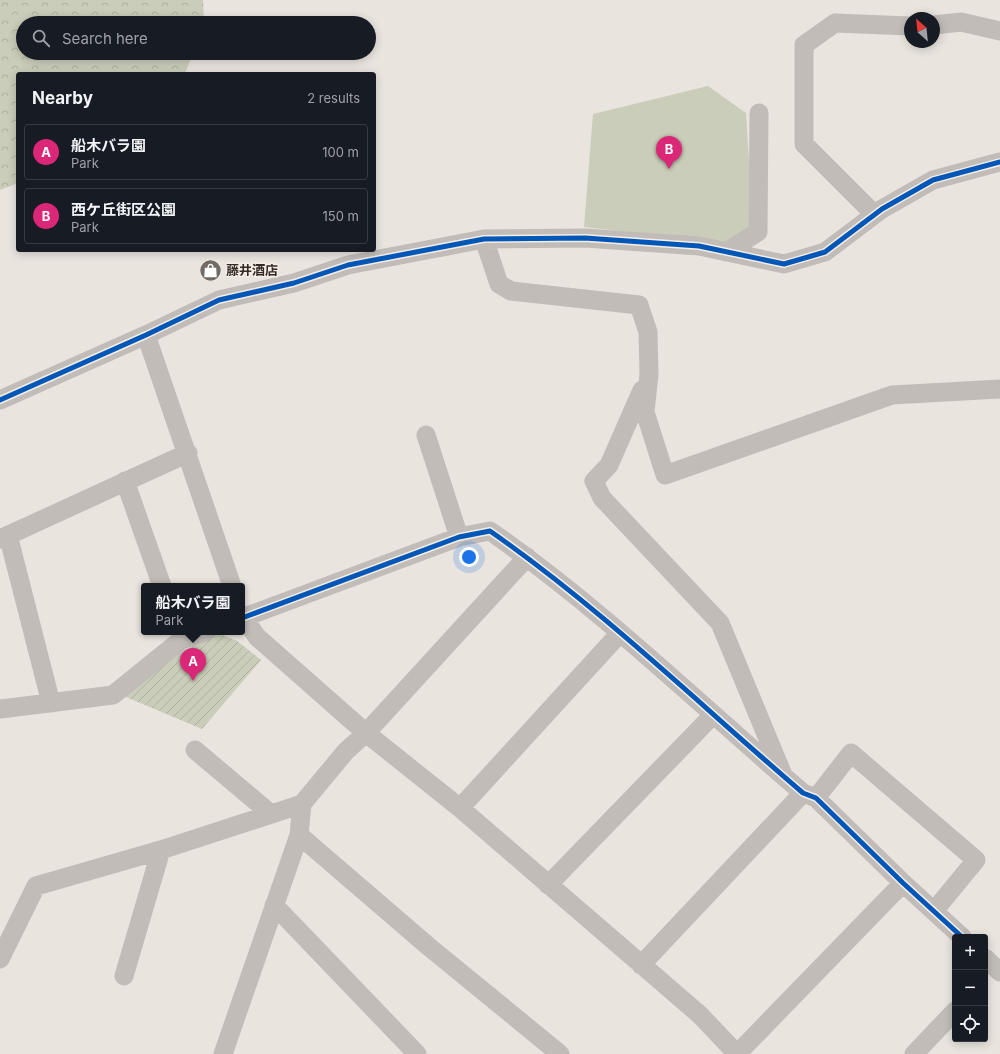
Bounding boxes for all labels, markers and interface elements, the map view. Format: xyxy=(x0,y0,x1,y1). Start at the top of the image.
north arrow xyxy=(904,12,940,48)
search box xyxy=(16,16,376,60)
icon: search xyxy=(30,27,52,49)
text: Search here xyxy=(62,29,148,48)
text: Nearby xyxy=(32,88,93,108)
text: 2 results xyxy=(307,90,360,106)
text: 船木バラ園 xyxy=(71,136,146,155)
pin: B xyxy=(656,136,682,169)
text: A xyxy=(41,144,51,160)
text: 100 m xyxy=(322,144,359,160)
text: Park xyxy=(71,155,99,171)
text: 西ケ丘街区公園 xyxy=(71,200,176,219)
text: B xyxy=(42,208,50,224)
text: 150 m xyxy=(323,208,359,224)
text: Park xyxy=(71,219,99,235)
shop icon: 藤井酒店 xyxy=(197,257,223,283)
place label: 藤井酒店 xyxy=(226,262,278,278)
your location xyxy=(459,547,479,567)
popup xyxy=(141,583,245,635)
text: 船木バラ園 xyxy=(155,593,231,612)
text: Park xyxy=(155,612,183,628)
pin: A xyxy=(180,648,206,681)
map controls xyxy=(952,934,988,1042)
button: + xyxy=(952,934,988,970)
button: − xyxy=(952,970,988,1006)
button: locate xyxy=(952,1006,988,1042)

